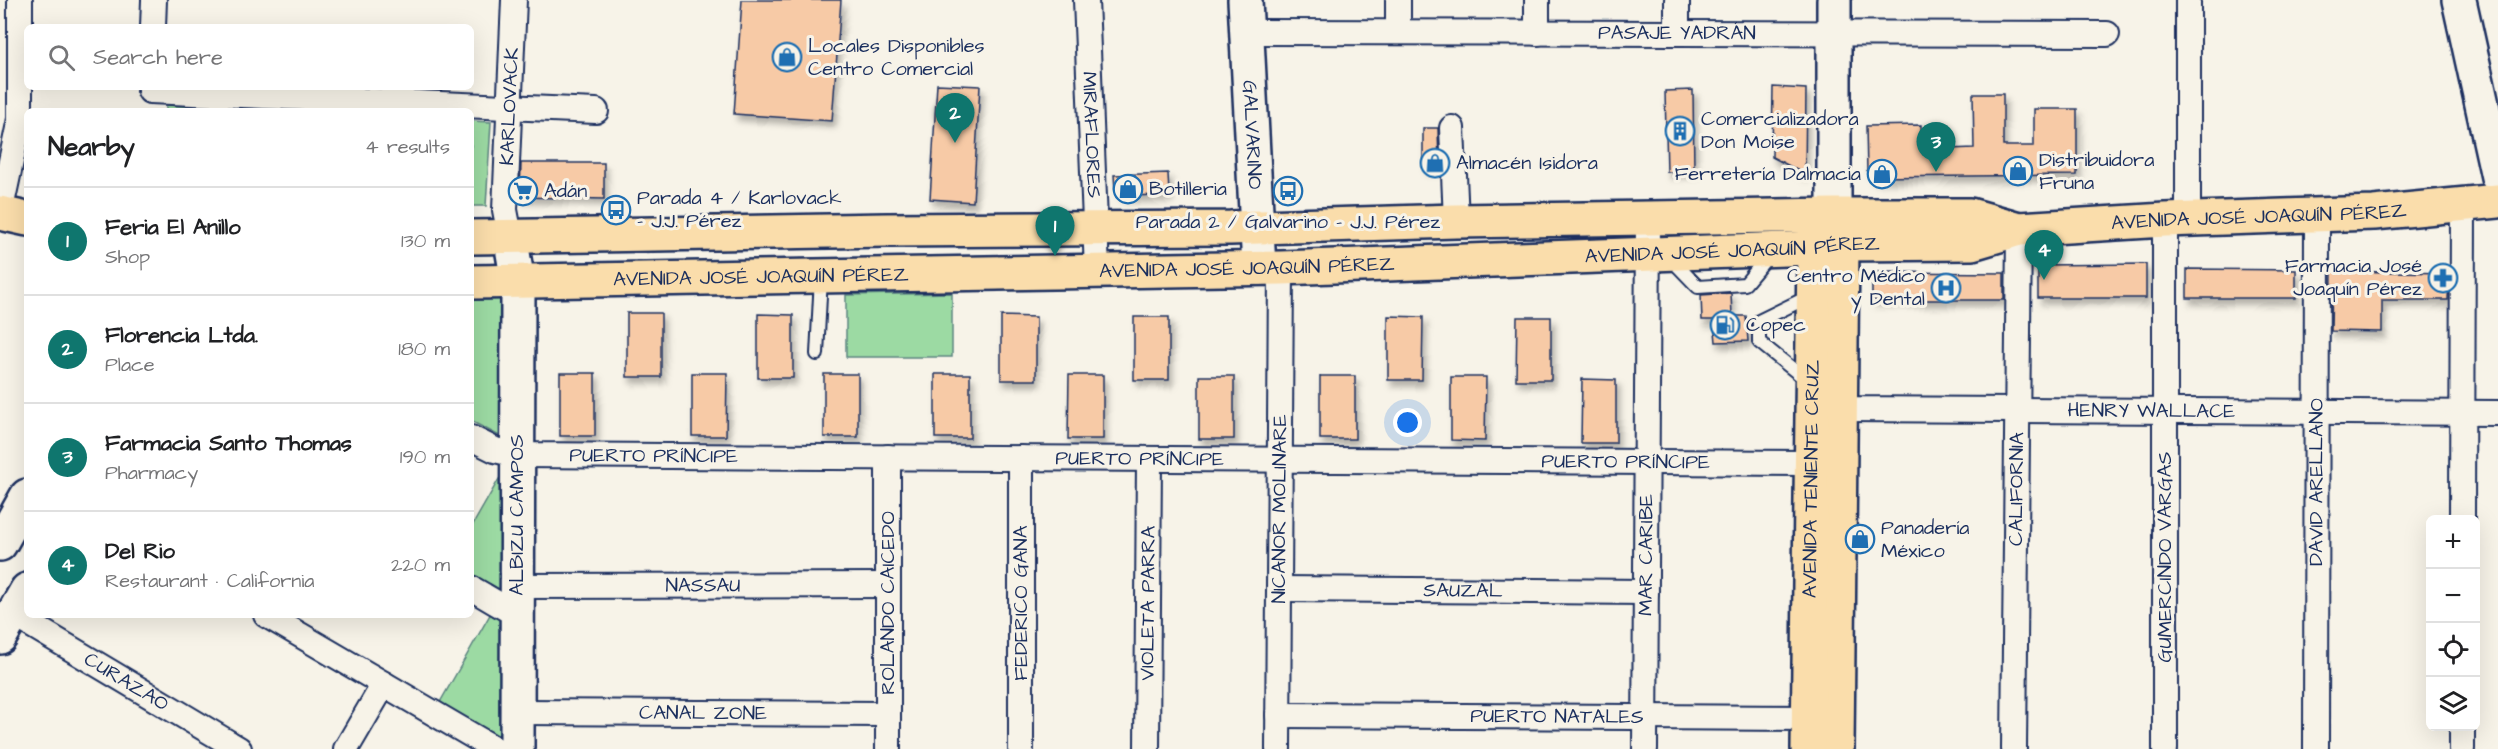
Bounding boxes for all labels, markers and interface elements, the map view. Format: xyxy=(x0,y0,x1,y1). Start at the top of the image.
street label: PASAJE YADRÁN xyxy=(1598,19,1756,47)
search box xyxy=(24,24,474,90)
place label: Locales Disponibles Centro Comercial xyxy=(808,32,985,83)
icon: search xyxy=(45,41,78,74)
shop icon: Locales Disponibles Centro Comercial xyxy=(771,41,803,73)
text: Search here xyxy=(93,42,223,73)
street label: KARLOVACK xyxy=(493,47,526,166)
street label: MIRAFLORES xyxy=(1075,71,1108,199)
street label: GALVARINO xyxy=(1235,80,1269,190)
pin: 2 xyxy=(936,94,974,143)
place label: Comercializadora Don Moise xyxy=(1701,105,1859,156)
building icon: Comercializadora Don Moise xyxy=(1664,115,1696,147)
pin: 3 xyxy=(1916,122,1956,172)
text: Nearby xyxy=(48,129,135,165)
text: 4 results xyxy=(365,133,450,161)
place label: Distribuidora Fruna xyxy=(2039,146,2154,197)
shop icon: Almacén Isidora xyxy=(1419,147,1451,179)
place label: Almacén Isidora xyxy=(1456,149,1598,177)
shop icon: Distribuidora Fruna xyxy=(2002,155,2034,187)
shop icon: Ferretería Dalmacia xyxy=(1866,158,1898,190)
place label: Ferretería Dalmacia xyxy=(1674,160,1861,188)
shop icon: Botilleria xyxy=(1112,173,1144,205)
supermarket icon: Adán xyxy=(507,175,539,207)
place label: Botilleria xyxy=(1149,175,1227,203)
bus stop icon: Parada 2 / Galvarino - J.J. Pérez xyxy=(1272,175,1304,207)
place label: Adán xyxy=(544,177,587,205)
place label: Parada 4 / Karlovack - J.J. Pérez xyxy=(637,184,842,235)
bus stop icon: Parada 4 / Karlovack - J.J. Pérez xyxy=(600,194,632,226)
street label: AVENIDA JOSÉ JOAQUÍN PÉREZ xyxy=(2110,196,2408,237)
pin: 1 xyxy=(1036,206,1074,256)
place label: Parada 2 / Galvarino - J.J. Pérez xyxy=(1136,208,1440,236)
text: Feria El Anillo xyxy=(105,212,241,243)
text: 1 xyxy=(66,227,69,255)
text: 130 m xyxy=(401,227,450,255)
street label: AVENIDA JOSÉ JOAQUÍN PÉREZ xyxy=(1584,230,1880,271)
pin: 4 xyxy=(2024,230,2064,280)
text: Shop xyxy=(105,243,150,271)
street label: AVENIDA JOSÉ JOAQUÍN PÉREZ xyxy=(1099,250,1395,285)
place label: Farmacia José Joaquín Pérez xyxy=(2285,252,2422,303)
street label: AVENIDA JOSÉ JOAQUÍN PÉREZ xyxy=(613,260,909,294)
place label: Centro Médico y Dental xyxy=(1787,262,1925,314)
pharmacy icon: Farmacia José Joaquín Pérez xyxy=(2427,262,2459,294)
hospital icon: Centro Médico y Dental xyxy=(1930,272,1962,304)
fuel station icon: Copec xyxy=(1709,309,1741,341)
place label: Copec xyxy=(1746,311,1806,339)
text: Florencia Ltda. xyxy=(105,320,258,351)
text: 2 xyxy=(62,335,73,363)
text: 180 m xyxy=(398,335,450,363)
text: Place xyxy=(105,351,155,379)
street label: AVENIDA TENIENTE CRUZ xyxy=(1796,359,1827,598)
street label: HENRY WALLACE xyxy=(2067,396,2235,425)
street label: DAVID ARELLANO xyxy=(2302,398,2331,566)
your location xyxy=(1393,408,1422,437)
street label: NICANOR MOLINARE xyxy=(1265,414,1294,604)
text: Farmacia Santo Thomas xyxy=(105,428,352,459)
street label: CALIFORNIA xyxy=(2002,432,2031,546)
street label: ALBIZU CAMPOS xyxy=(503,434,531,596)
street label: PUERTO PRÍNCIPE xyxy=(569,441,738,470)
text: 3 xyxy=(62,443,73,471)
text: 190 m xyxy=(400,443,450,471)
street label: PUERTO PRÍNCIPE xyxy=(1055,444,1224,473)
street label: PUERTO PRÍNCIPE xyxy=(1541,447,1710,476)
street label: GUMERCINDO VARGAS xyxy=(2151,451,2179,662)
text: Pharmacy xyxy=(105,459,198,487)
street label: MAR CARIBE xyxy=(1632,494,1660,616)
street label: ROLANDO CAICEDO xyxy=(874,511,902,695)
place label: Panadería México xyxy=(1881,514,1969,565)
map controls xyxy=(2426,515,2480,731)
button: + xyxy=(2426,515,2480,569)
shop icon: Panadería México xyxy=(1844,523,1876,555)
street label: FEDERICO GANA xyxy=(1007,525,1035,681)
street label: VIOLETA PARRA xyxy=(1133,525,1163,681)
text: Del Rio xyxy=(105,536,175,567)
text: 4 xyxy=(61,551,74,579)
text: 220 m xyxy=(391,551,450,579)
text: Restaurant · California xyxy=(105,567,315,595)
button: − xyxy=(2426,569,2480,623)
street label: NASSAU xyxy=(665,571,741,600)
street label: SAUZAL xyxy=(1423,576,1503,605)
button: locate xyxy=(2426,623,2480,677)
street label: CURAZAO xyxy=(79,645,174,718)
button: layers xyxy=(2426,677,2480,731)
street label: CANAL ZONE xyxy=(639,699,767,727)
street label: PUERTO NATALES xyxy=(1470,702,1644,731)

